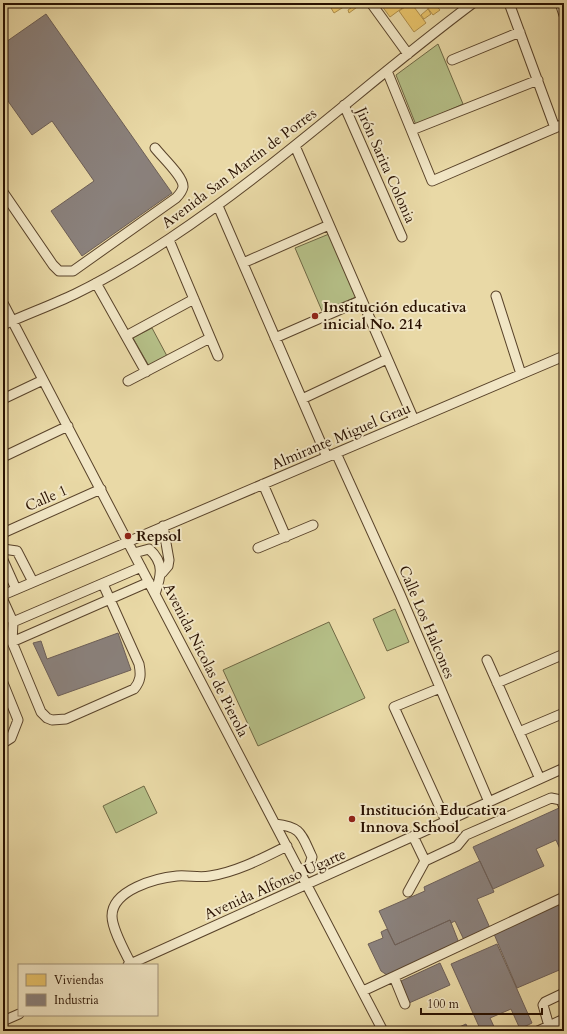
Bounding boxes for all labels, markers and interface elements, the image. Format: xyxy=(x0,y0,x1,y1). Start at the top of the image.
street label: Jirón Sarita Colonia xyxy=(351,102,421,227)
street label: Avenida San Martín de Porres xyxy=(157,103,321,233)
place label: Institución educativa inicial No. 214 xyxy=(323,297,467,334)
marker: Institución educativa inicial No. 214 xyxy=(310,311,320,321)
street label: Almirante Miguel Grau xyxy=(268,398,414,474)
street label: Calle 1 xyxy=(22,480,70,516)
place label: Repsol xyxy=(136,526,182,546)
marker: Repsol xyxy=(123,531,133,541)
street label: Calle Los Halcones xyxy=(394,562,460,682)
street label: Avenida Nicolas de Pierola xyxy=(158,580,254,741)
place label: Institución Educativa Innova School xyxy=(360,800,507,837)
marker: Institución Educativa Innova School xyxy=(347,814,357,824)
street label: Avenida Alfonso Ugarte xyxy=(201,844,349,924)
legend xyxy=(18,964,158,1016)
text: Viviendas xyxy=(54,972,104,988)
scale bar xyxy=(421,990,542,1016)
text: Industria xyxy=(54,992,99,1008)
text: 100 m xyxy=(427,996,460,1012)

